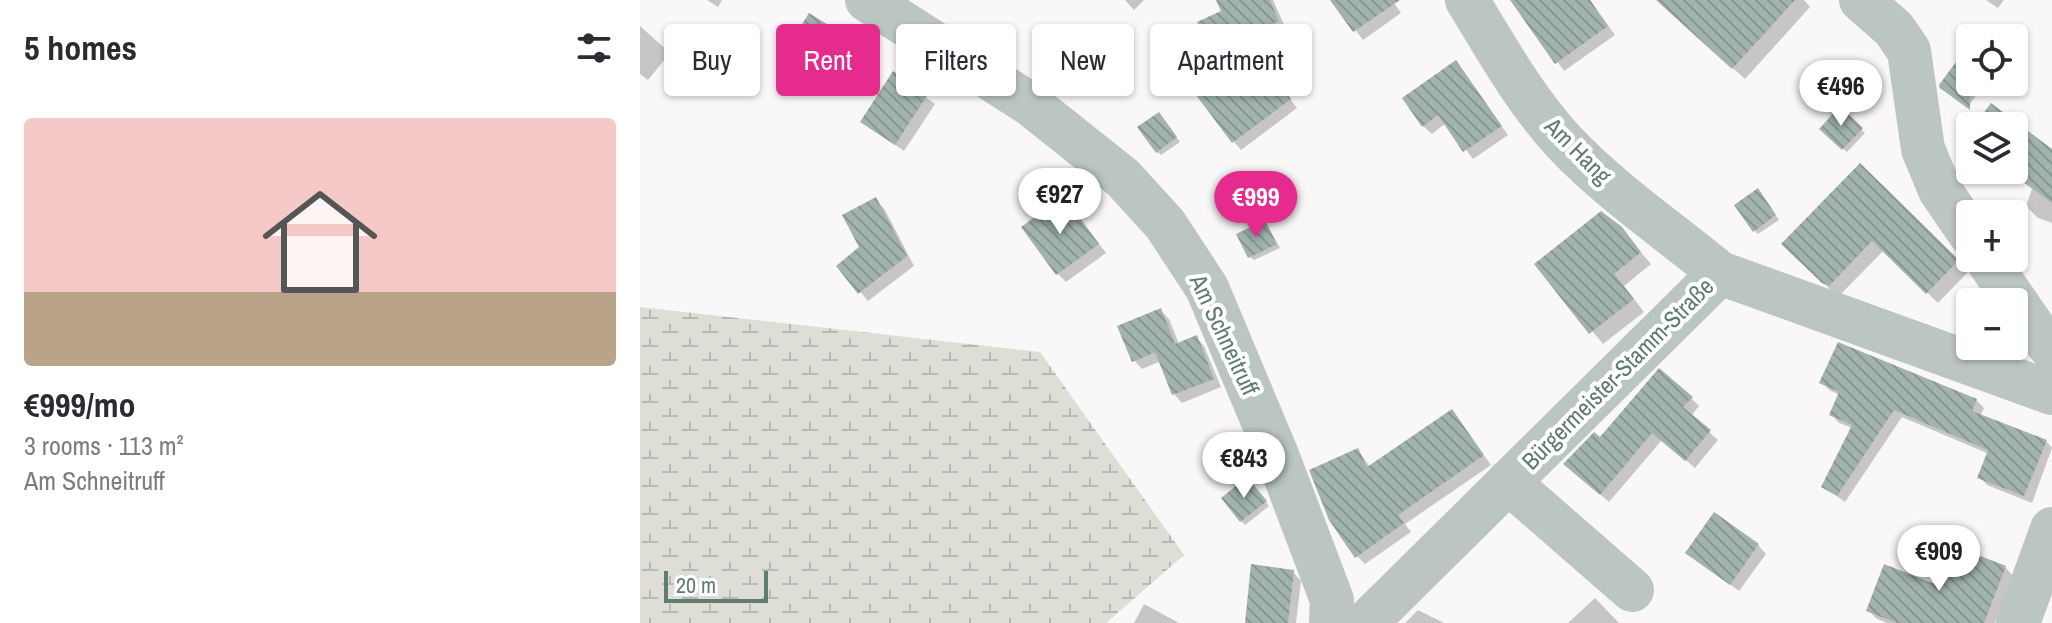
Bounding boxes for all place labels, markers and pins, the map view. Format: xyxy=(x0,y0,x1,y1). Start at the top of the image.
pin: €496 xyxy=(1794,60,1888,128)
pin: €927 xyxy=(1013,168,1107,236)
pin: €999 xyxy=(1209,171,1303,239)
pin: €843 xyxy=(1197,432,1291,500)
pin: €909 xyxy=(1892,525,1986,593)

